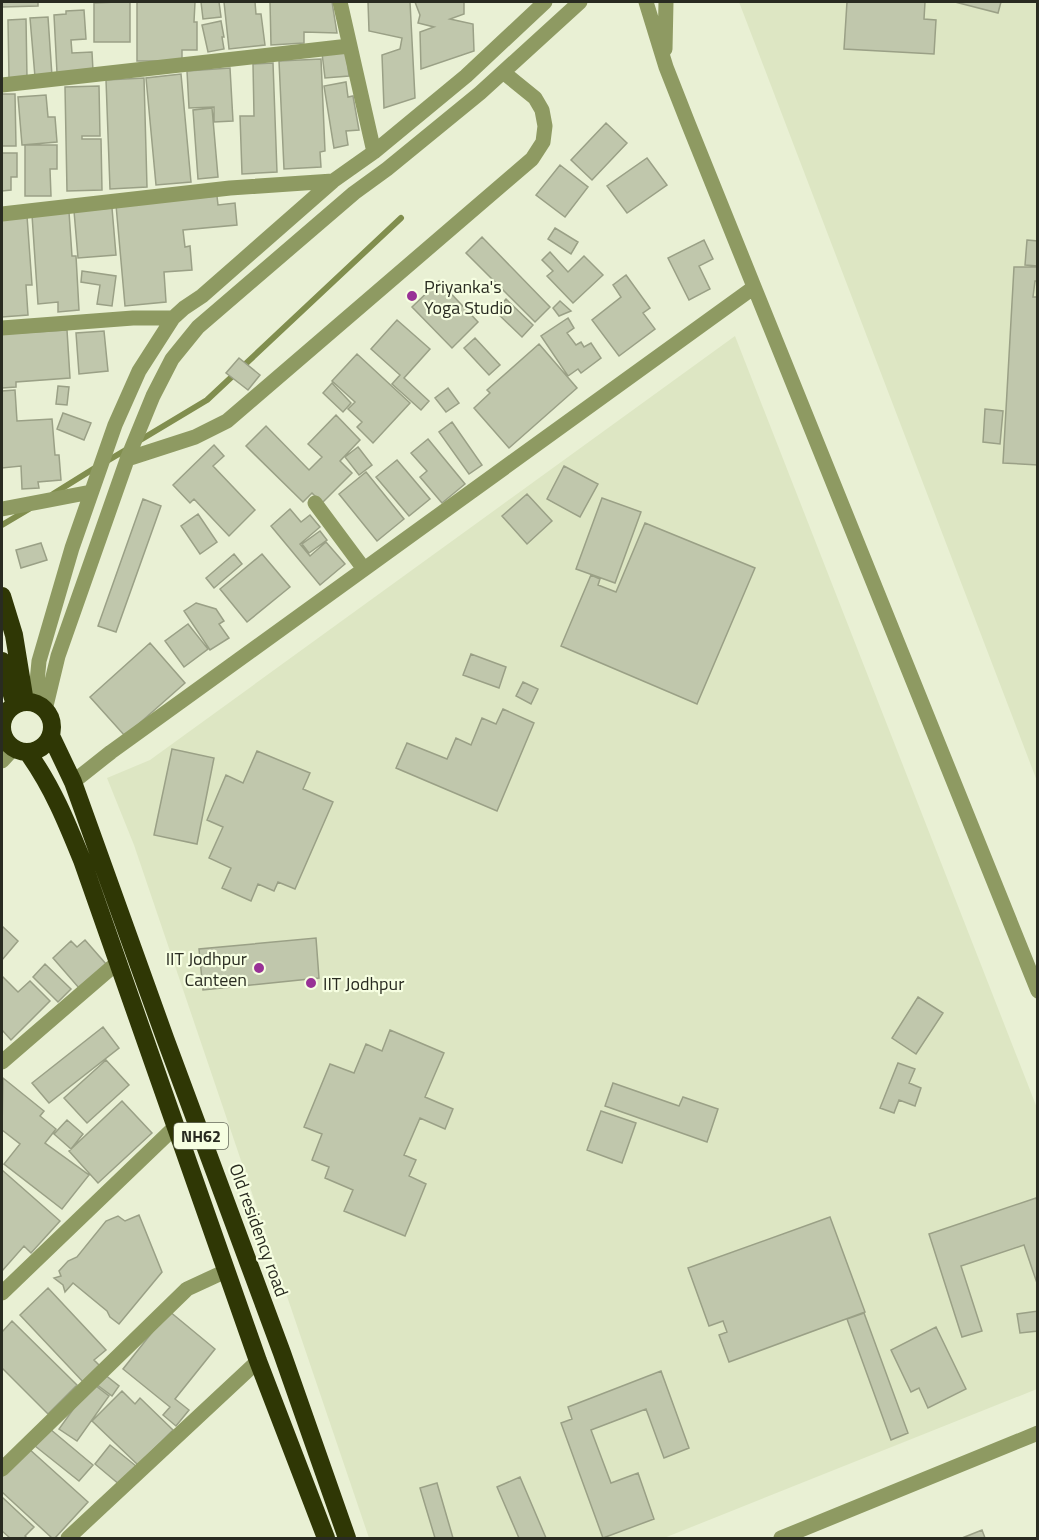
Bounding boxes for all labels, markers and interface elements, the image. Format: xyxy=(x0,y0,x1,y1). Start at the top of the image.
place label: Priyanka's Yoga Studio xyxy=(424,273,513,321)
marker: Priyanka's Yoga Studio xyxy=(405,289,419,303)
place label: IIT Jodhpur Canteen xyxy=(166,945,247,993)
marker: IIT Jodhpur Canteen xyxy=(252,961,266,975)
place label: IIT Jodhpur xyxy=(323,970,404,997)
marker: IIT Jodhpur xyxy=(304,976,318,990)
road number: NH62 xyxy=(174,1123,228,1149)
street label: Old residency road xyxy=(222,1160,296,1300)

